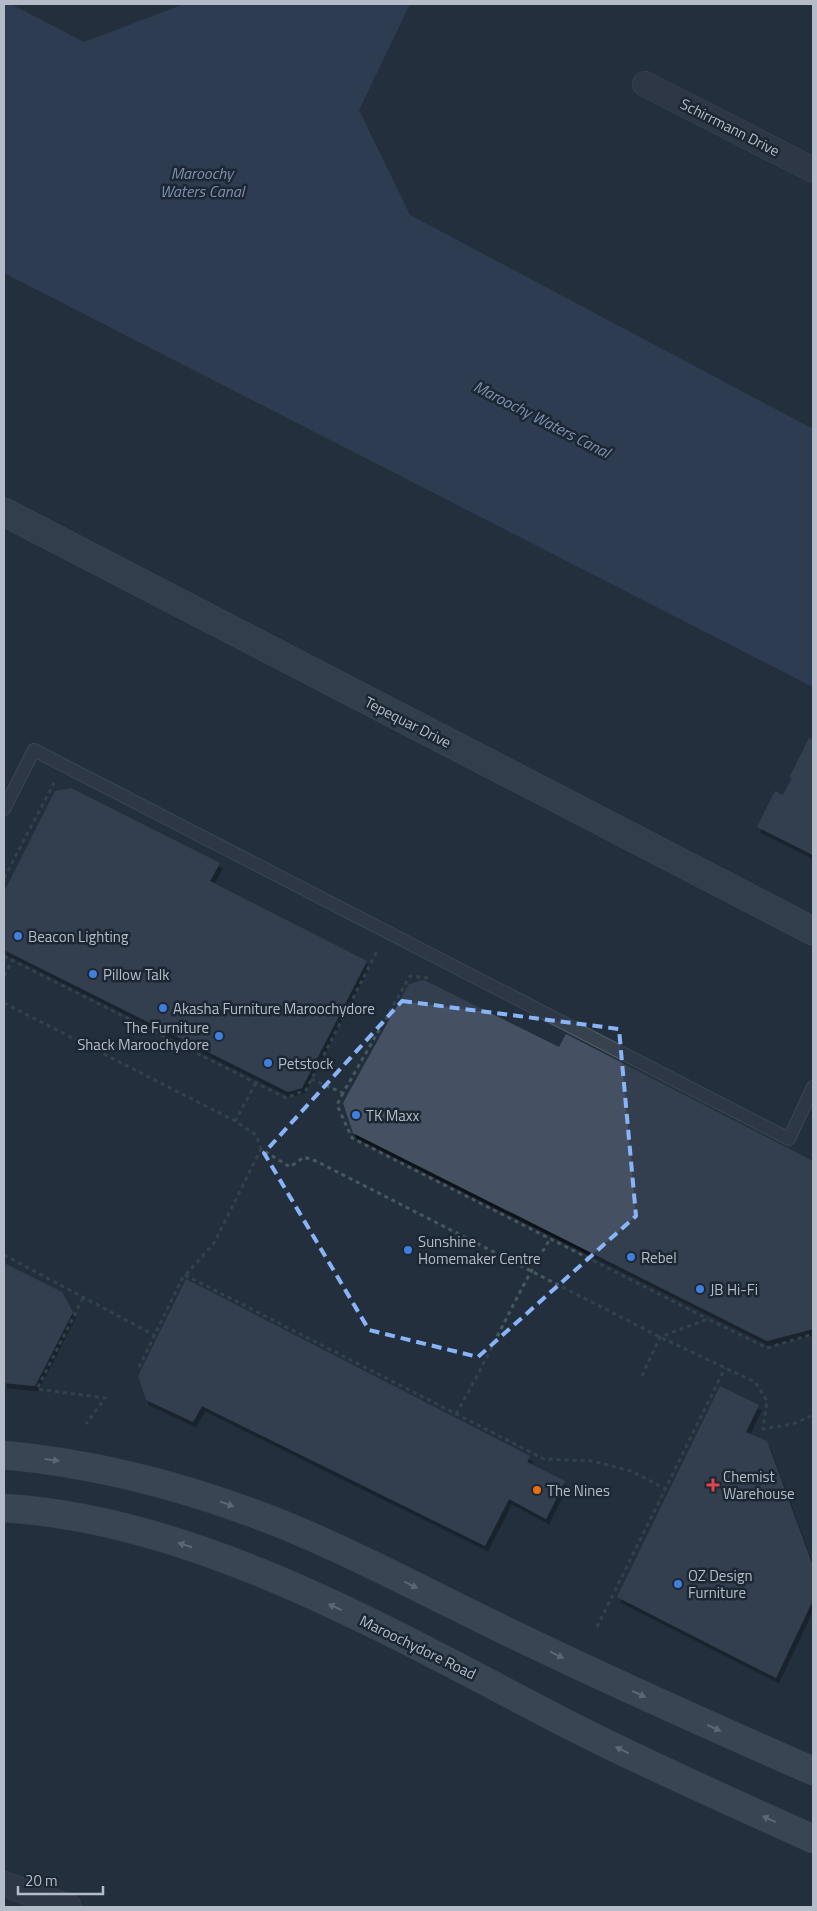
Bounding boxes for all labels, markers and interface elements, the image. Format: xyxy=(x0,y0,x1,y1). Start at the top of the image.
street label: Schirrmann Drive xyxy=(676,92,784,162)
water label: Maroochy Waters Canal xyxy=(160,161,246,203)
water label: Maroochy Waters Canal xyxy=(470,374,616,465)
street label: Tepequar Drive xyxy=(361,690,455,754)
place label: Beacon Lighting xyxy=(28,925,129,948)
marker: Beacon Lighting xyxy=(12,930,24,942)
place label: Pillow Talk xyxy=(103,963,169,986)
marker: Pillow Talk xyxy=(87,968,99,980)
place label: Akasha Furniture Maroochydore xyxy=(173,997,375,1020)
marker: Akasha Furniture Maroochydore xyxy=(157,1002,169,1014)
place label: The Furniture Shack Maroochydore xyxy=(77,1016,209,1056)
marker: The Furniture Shack Maroochydore xyxy=(213,1030,225,1042)
place label: Petstock xyxy=(278,1052,334,1075)
marker: Petstock xyxy=(262,1057,274,1069)
place label: TK Maxx xyxy=(366,1104,420,1127)
marker: TK Maxx xyxy=(350,1109,362,1121)
place label: Sunshine Homemaker Centre xyxy=(418,1230,541,1270)
marker: Sunshine Homemaker Centre xyxy=(402,1244,414,1256)
place label: Rebel xyxy=(641,1246,677,1269)
marker: Rebel xyxy=(625,1251,637,1263)
place label: JB Hi-Fi xyxy=(710,1278,758,1301)
marker: JB Hi-Fi xyxy=(694,1283,706,1295)
one-way arrow xyxy=(45,1456,61,1464)
place label: Chemist Warehouse xyxy=(723,1465,795,1505)
place label: The Nines xyxy=(547,1479,610,1502)
marker: Chemist Warehouse xyxy=(707,1479,719,1491)
marker: The Nines xyxy=(531,1484,543,1496)
one-way arrow xyxy=(219,1501,234,1508)
one-way arrow xyxy=(178,1541,193,1548)
place label: OZ Design Furniture xyxy=(688,1564,752,1604)
marker: OZ Design Furniture xyxy=(672,1578,684,1590)
one-way arrow xyxy=(404,1581,418,1589)
one-way arrow xyxy=(328,1603,342,1611)
street label: Maroochydore Road xyxy=(356,1609,480,1685)
one-way arrow xyxy=(550,1652,564,1660)
one-way arrow xyxy=(632,1690,646,1698)
one-way arrow xyxy=(707,1725,722,1733)
one-way arrow xyxy=(614,1746,629,1754)
one-way arrow xyxy=(762,1815,776,1823)
scale bar xyxy=(18,1864,102,1896)
text: 20 m xyxy=(25,1869,58,1892)

